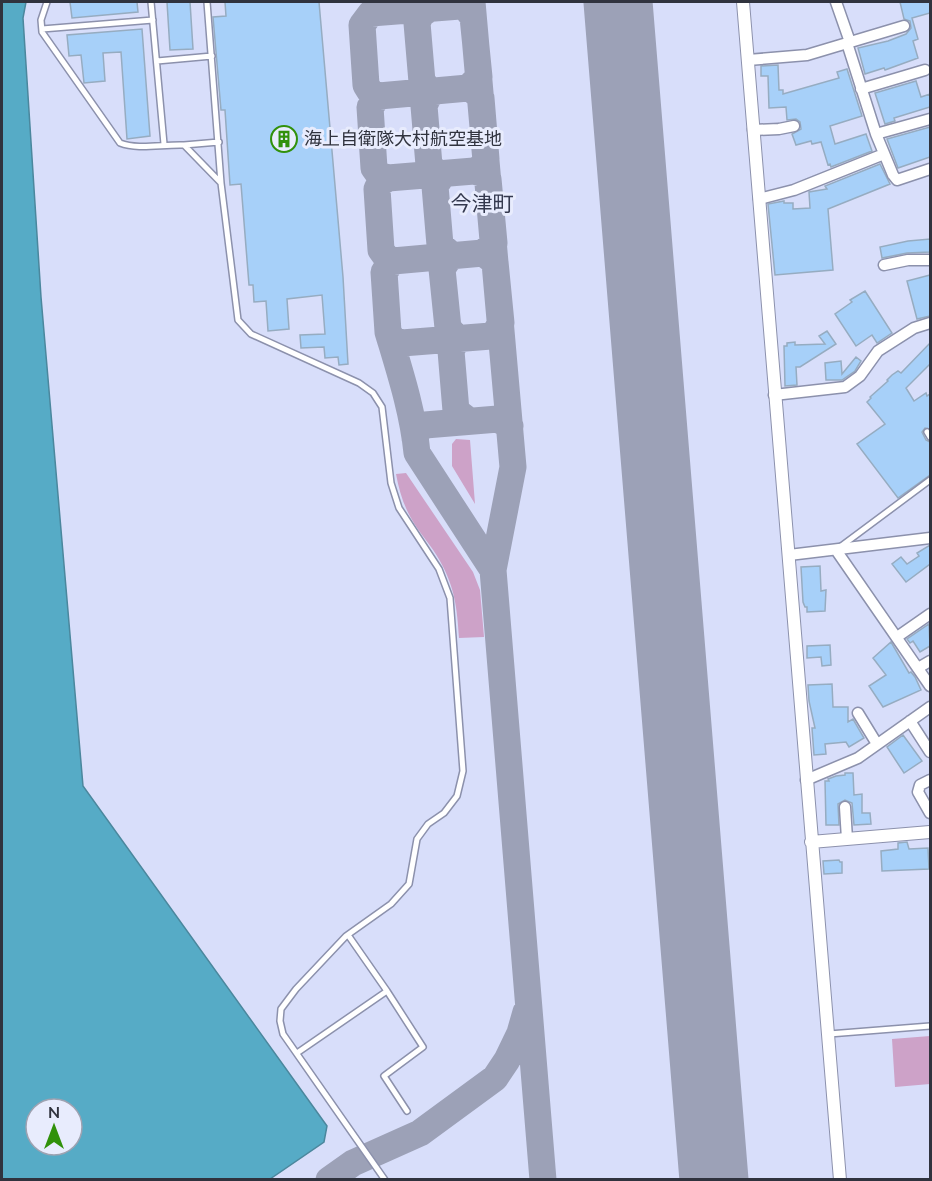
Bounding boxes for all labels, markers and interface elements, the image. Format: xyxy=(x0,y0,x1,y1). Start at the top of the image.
building icon: 海上自衛隊大村航空基地 xyxy=(269,124,299,154)
place label: 海上自衛隊大村航空基地 xyxy=(304,127,502,150)
district label: 今津町 xyxy=(451,190,514,216)
north arrow xyxy=(24,1097,84,1157)
text: N xyxy=(48,1102,60,1122)

